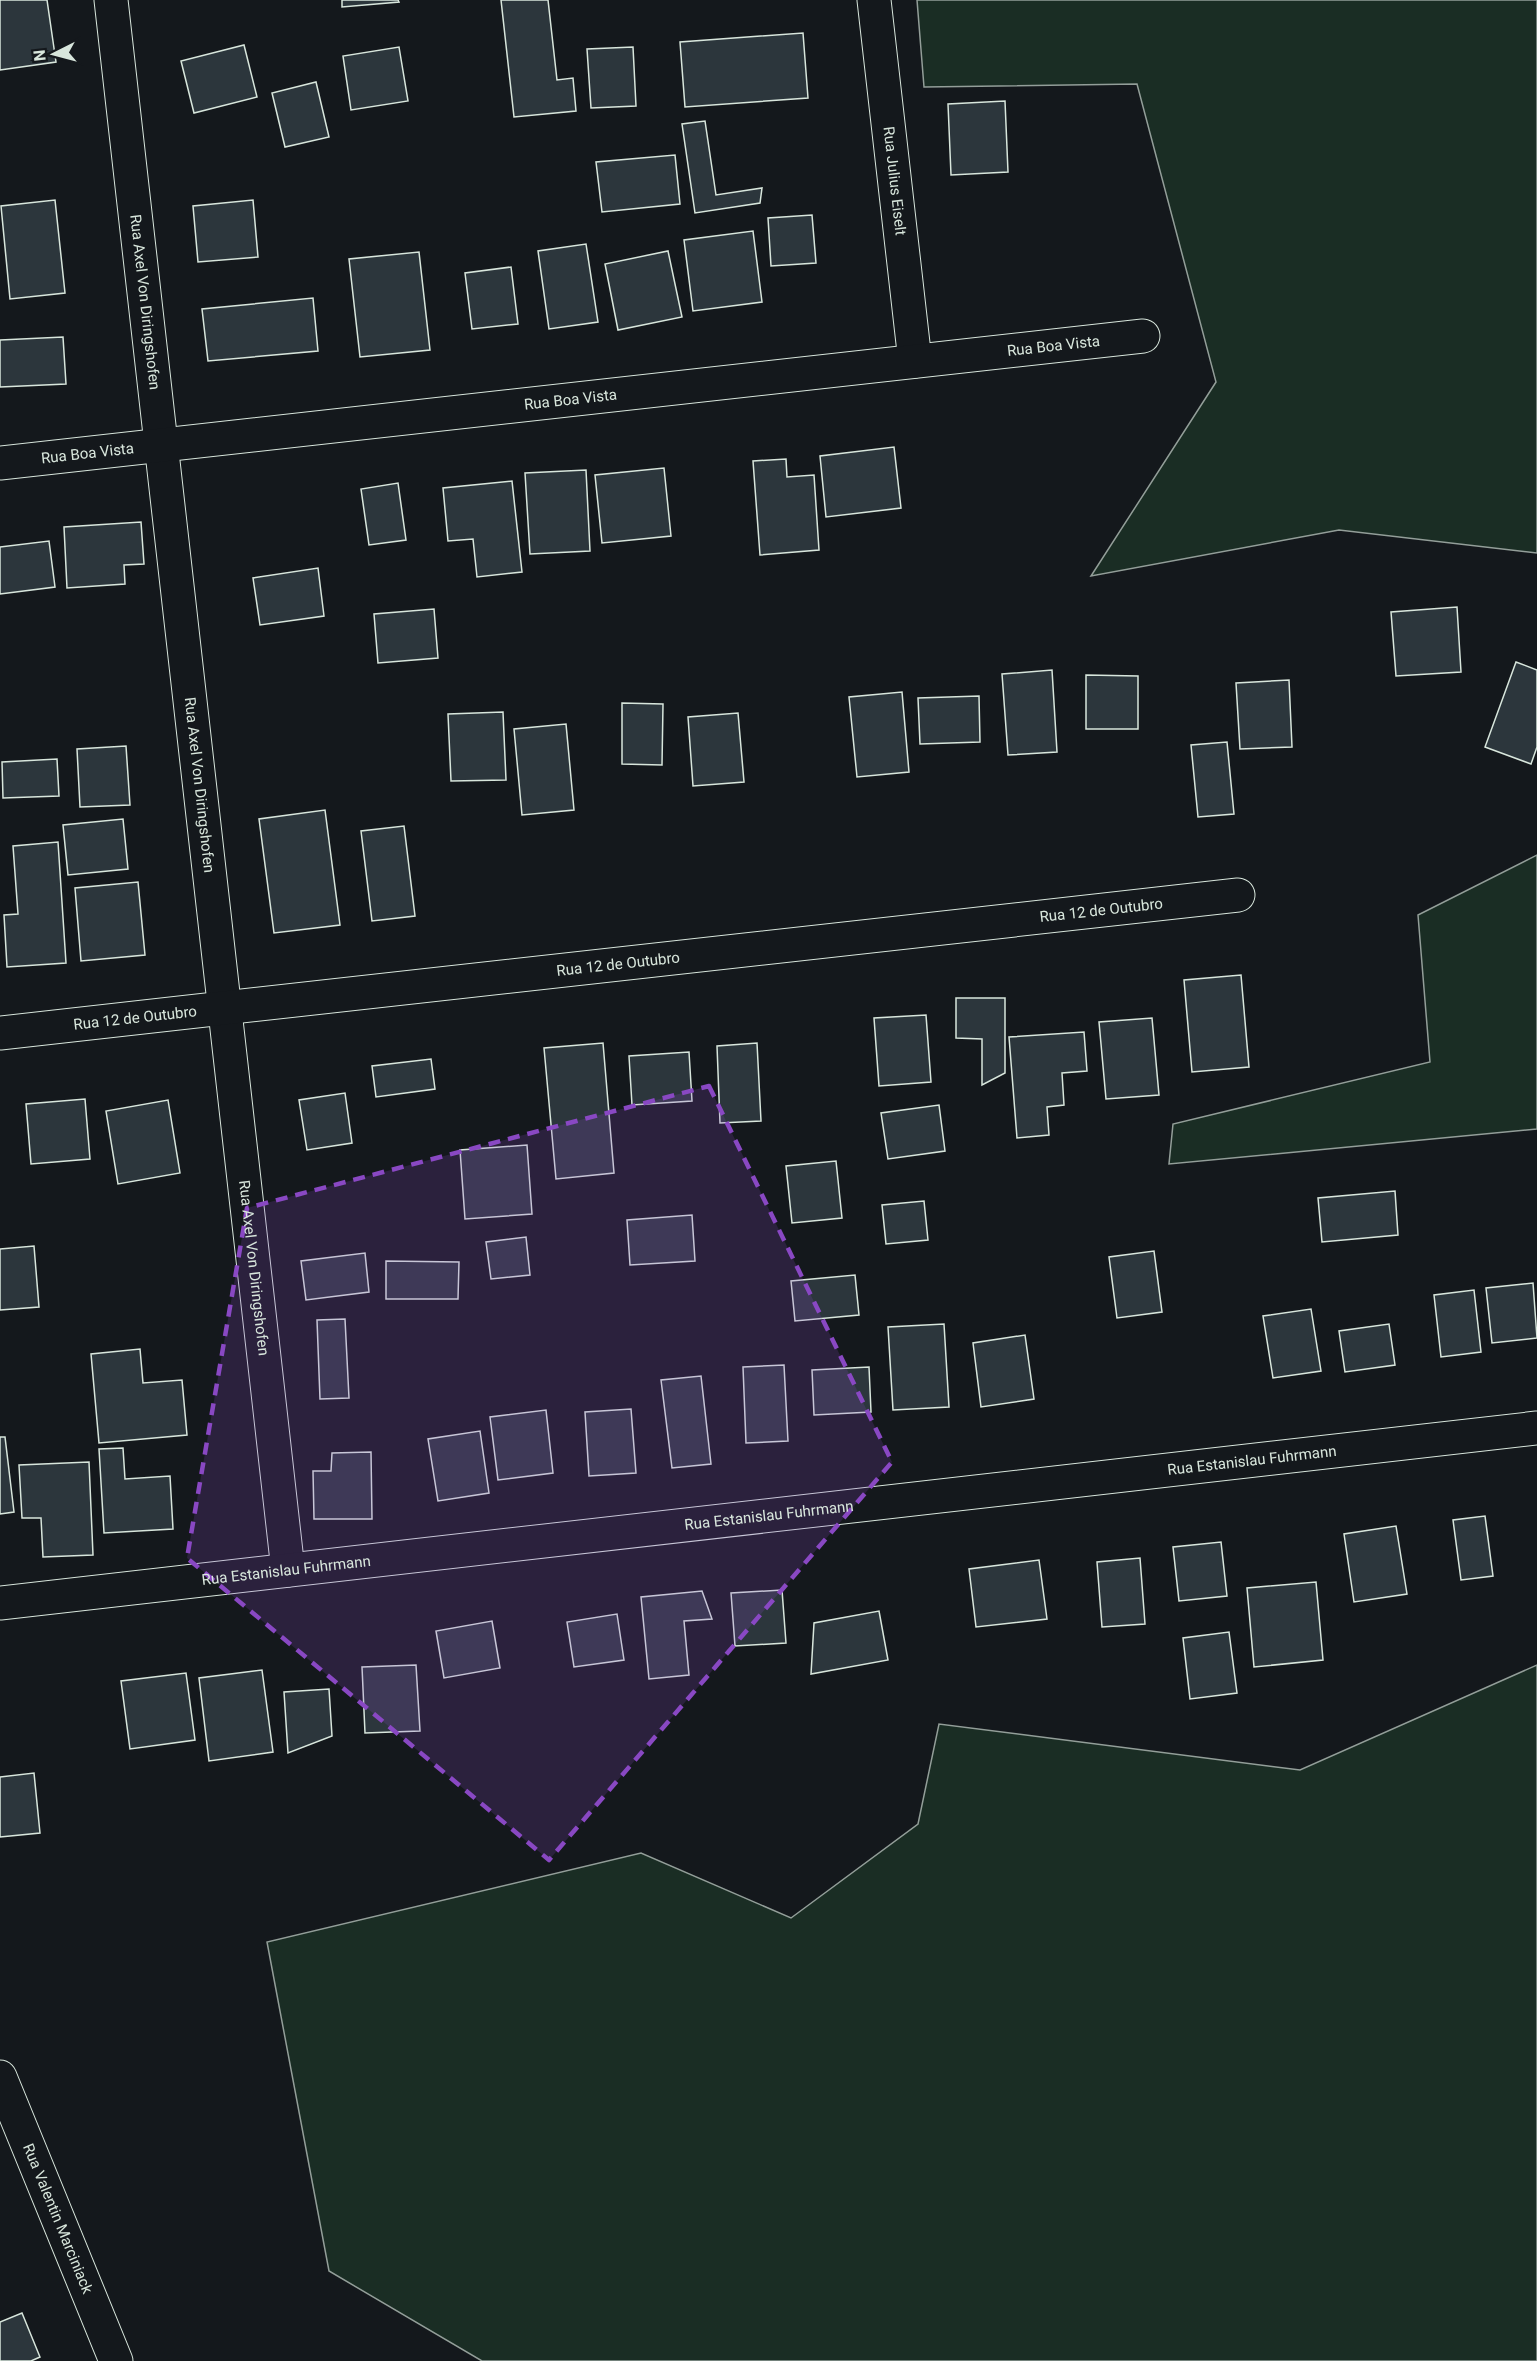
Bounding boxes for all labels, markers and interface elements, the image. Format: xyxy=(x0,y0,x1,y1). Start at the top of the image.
north arrow xyxy=(24,24,84,84)
text: N xyxy=(30,49,50,62)
street label: Rua Julius Eiselt xyxy=(879,125,910,236)
street label: Rua Axel Von Diringshofen xyxy=(126,213,164,391)
street label: Rua Boa Vista xyxy=(1006,332,1101,360)
street label: Rua Boa Vista xyxy=(523,386,618,414)
street label: Rua Boa Vista xyxy=(40,439,135,467)
street label: Rua Axel Von Diringshofen xyxy=(181,696,218,874)
street label: Rua 12 de Outubro xyxy=(1039,894,1164,926)
street label: Rua 12 de Outubro xyxy=(556,948,681,980)
street label: Rua 12 de Outubro xyxy=(73,1002,198,1034)
street label: Rua Axel Von Diringshofen xyxy=(235,1179,273,1357)
street label: Rua Estanislau Fuhrmann xyxy=(1166,1442,1337,1479)
street label: Rua Estanislau Fuhrmann xyxy=(684,1497,855,1534)
street label: Rua Estanislau Fuhrmann xyxy=(201,1552,372,1589)
street label: Rua Valentin Marciniack xyxy=(19,2141,97,2297)

